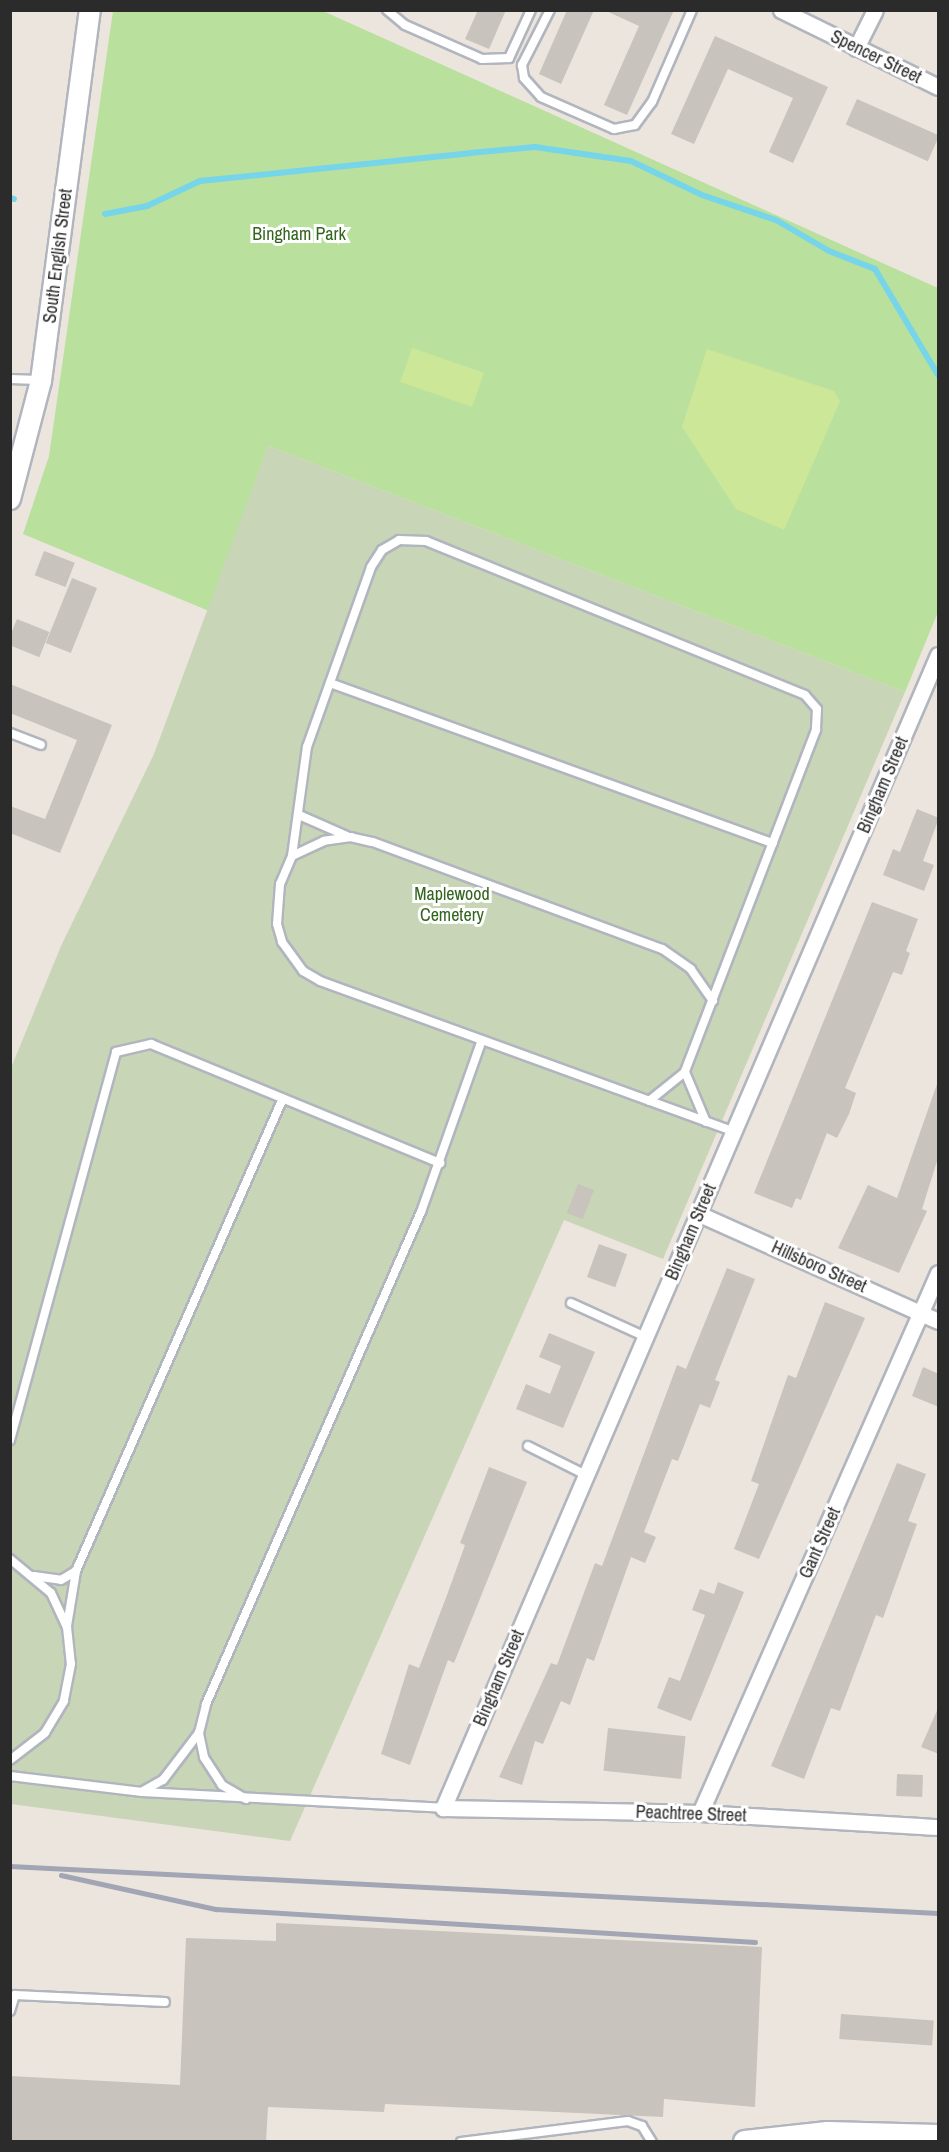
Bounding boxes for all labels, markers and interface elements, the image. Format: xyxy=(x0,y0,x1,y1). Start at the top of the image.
street label: Spencer Street xyxy=(827,26,925,88)
street label: South English Street xyxy=(39,187,77,325)
park label: Bingham Park xyxy=(252,223,346,245)
street label: Bingham Street xyxy=(853,734,913,836)
park label: Maplewood Cemetery xyxy=(414,884,490,926)
street label: Bingham Street xyxy=(661,1181,721,1283)
street label: Hillsboro Street xyxy=(768,1236,870,1298)
street label: Gant Street xyxy=(795,1504,845,1582)
street label: Bingham Street xyxy=(469,1627,529,1729)
street label: Peachtree Street xyxy=(635,1801,747,1827)

